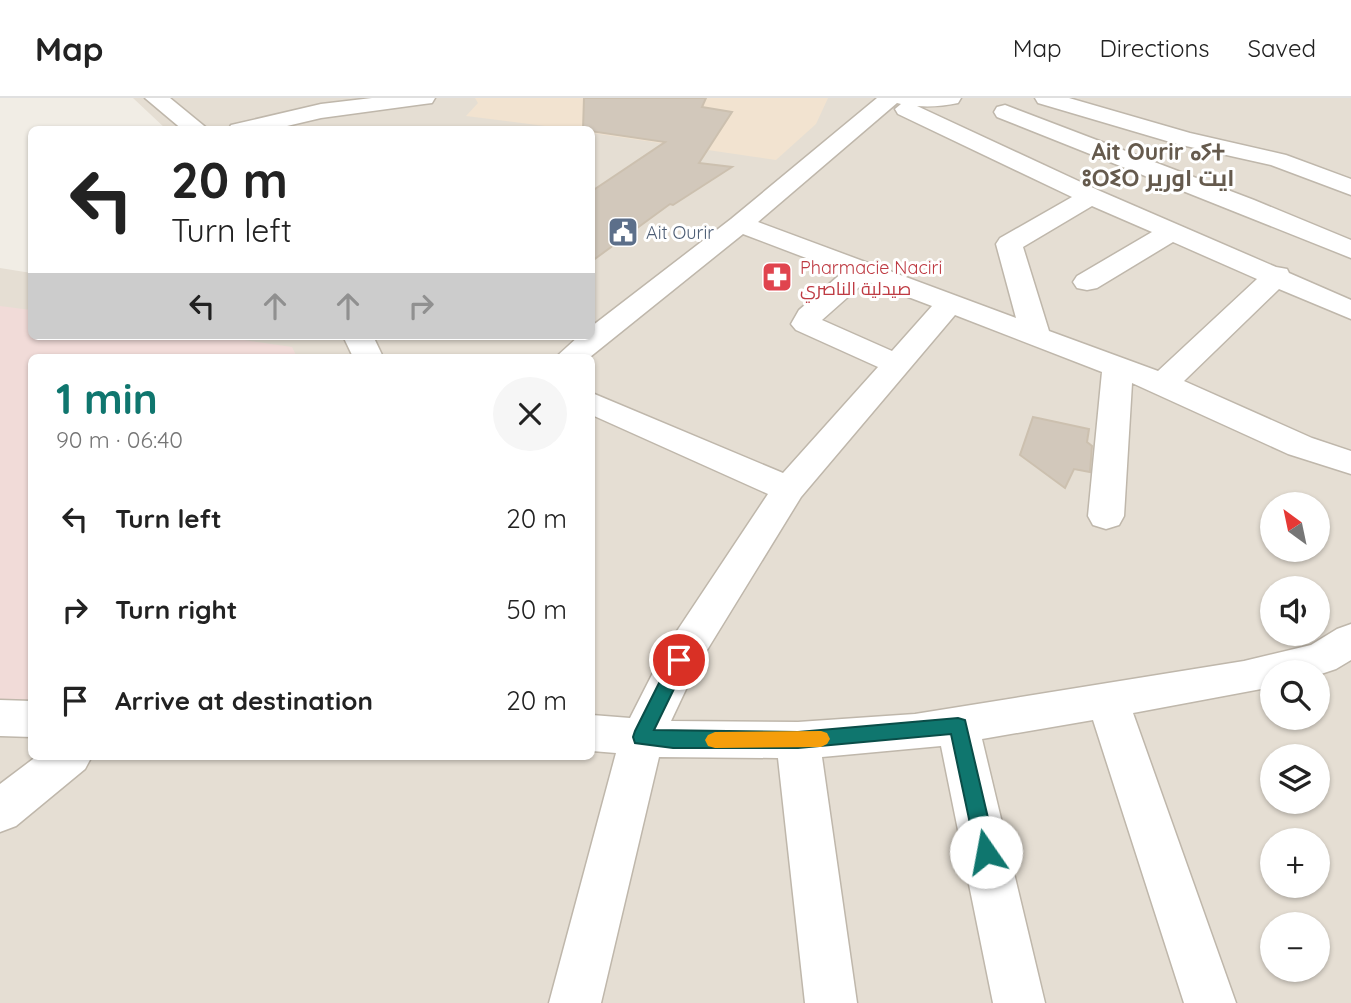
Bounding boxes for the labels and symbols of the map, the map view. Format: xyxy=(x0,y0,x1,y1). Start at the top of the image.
district label: Ait Ourir ⴰⵢⵜ ⵓⵔⵉⵔ ايت اورير xyxy=(1082,137,1234,192)
public building icon: Ait Ourir xyxy=(606,215,640,249)
place label: Ait Ourir xyxy=(646,221,714,244)
place label: Pharmacie Naciri صيدلية الناصري xyxy=(800,256,942,303)
pharmacy icon: Pharmacie Naciri صيدلية الناصري xyxy=(760,260,794,294)
north arrow xyxy=(1260,492,1330,562)
pin xyxy=(649,630,709,690)
position arrow xyxy=(949,815,1023,889)

